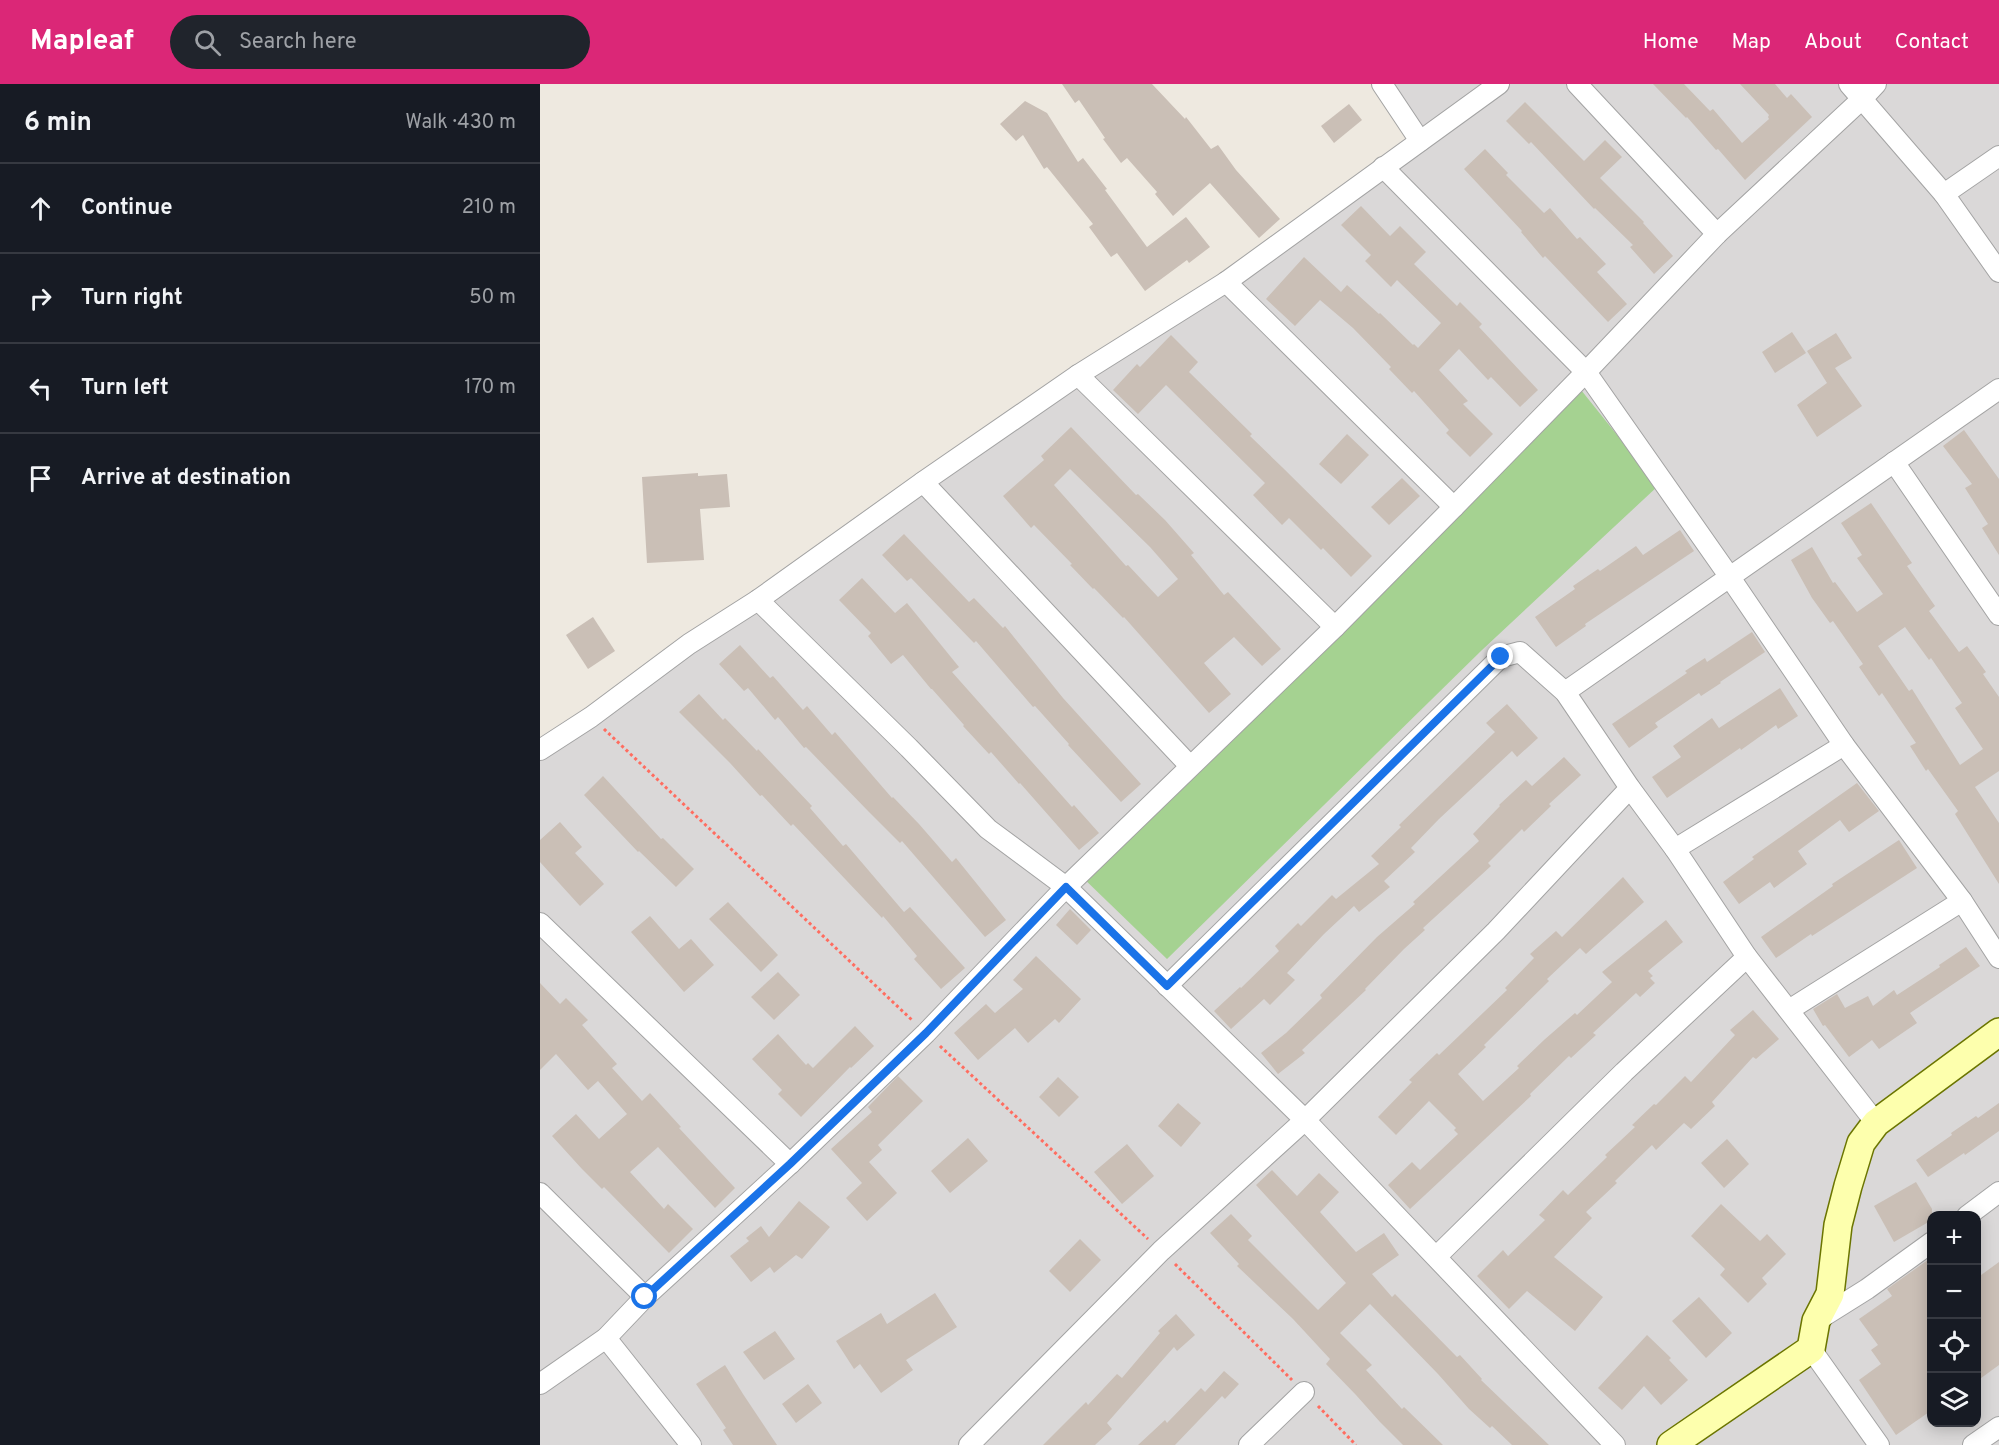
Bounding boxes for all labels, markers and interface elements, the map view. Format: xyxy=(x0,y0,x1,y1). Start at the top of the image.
search box xyxy=(170,15,590,69)
text: Mapleaf xyxy=(30,24,134,60)
icon: search xyxy=(191,26,224,59)
text: Search here xyxy=(239,29,357,56)
text: Home xyxy=(1643,29,1699,56)
text: Map xyxy=(1732,29,1771,56)
text: About xyxy=(1804,29,1862,56)
text: Contact xyxy=(1895,29,1969,56)
text: 6 min xyxy=(24,107,92,140)
text: Walk · 430 m xyxy=(405,110,516,136)
icon: ahead xyxy=(24,192,57,225)
text: Continue xyxy=(81,195,172,222)
text: 210 m xyxy=(462,195,516,221)
icon: right xyxy=(24,282,57,315)
text: Turn right xyxy=(81,285,183,312)
text: 50 m xyxy=(469,285,516,311)
icon: left xyxy=(24,372,57,405)
text: Turn left xyxy=(81,375,169,402)
text: 170 m xyxy=(464,375,516,401)
icon: arrive xyxy=(24,462,57,495)
text: Arrive at destination xyxy=(81,465,291,492)
route end xyxy=(1487,643,1513,669)
map controls xyxy=(1927,1211,1981,1427)
button: + xyxy=(1927,1211,1981,1265)
button: − xyxy=(1927,1265,1981,1319)
route start xyxy=(631,1283,657,1309)
button: locate xyxy=(1927,1319,1981,1373)
button: layers xyxy=(1927,1373,1981,1427)

